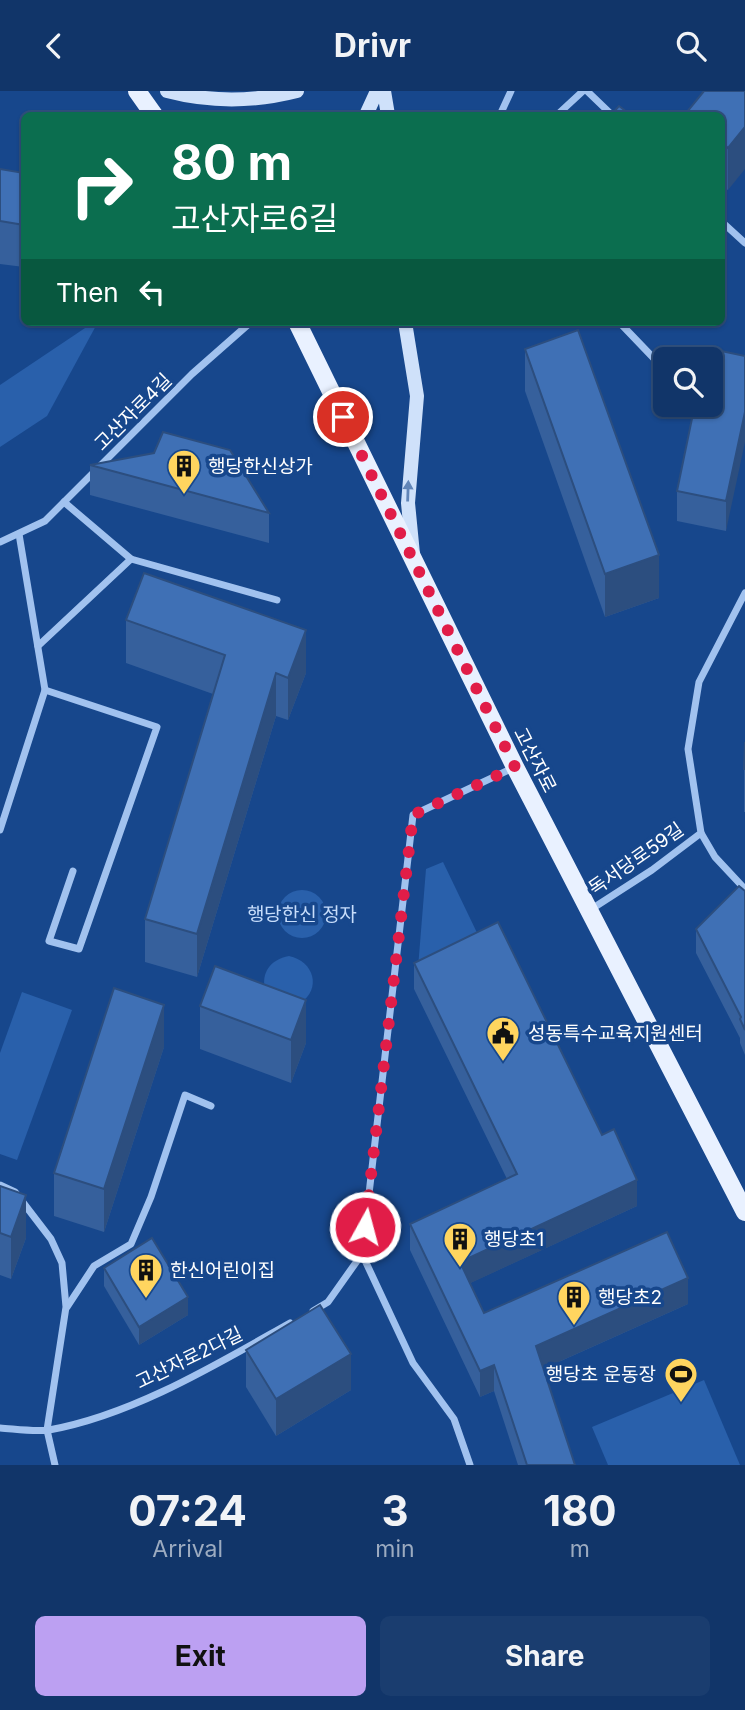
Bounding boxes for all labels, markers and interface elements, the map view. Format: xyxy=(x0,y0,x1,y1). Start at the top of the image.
text: Drivr xyxy=(334,26,411,65)
icon: back xyxy=(35,27,73,65)
icon: search xyxy=(672,27,710,65)
text: 80 m xyxy=(171,133,292,192)
icon: right xyxy=(56,140,147,231)
text: 고산자로6길 xyxy=(171,199,338,238)
icon: left xyxy=(133,273,171,311)
text: Then xyxy=(56,277,119,308)
map controls xyxy=(653,347,723,417)
button: search xyxy=(653,347,723,417)
street label: 고산자로4길 xyxy=(90,369,176,455)
pin xyxy=(313,387,373,447)
icon: arrive xyxy=(324,398,362,436)
building icon: 행당한신상가 xyxy=(165,447,203,496)
place label: 행당한신상가 xyxy=(208,455,313,478)
one-way arrow xyxy=(402,480,414,502)
street label: 고산자로 xyxy=(509,724,561,796)
street label: 독서당로59길 xyxy=(584,818,688,900)
park label: 행당한신 정자 xyxy=(247,903,357,926)
public building icon: 성동특수교육지원센터 xyxy=(484,1014,522,1063)
place label: 성동특수교육지원센터 xyxy=(528,1022,703,1045)
position arrow xyxy=(328,1190,402,1264)
building icon: 행당초1 xyxy=(441,1220,479,1269)
place label: 행당초1 xyxy=(484,1228,544,1251)
building icon: 한신어린이집 xyxy=(127,1251,165,1300)
place label: 한신어린이집 xyxy=(170,1259,275,1282)
building icon: 행당초2 xyxy=(555,1278,593,1327)
place label: 행당초2 xyxy=(598,1286,662,1309)
street label: 고산자로2다길 xyxy=(132,1322,246,1394)
sports icon: 행당초 운동장 xyxy=(662,1355,700,1404)
place label: 행당초 운동장 xyxy=(546,1363,656,1386)
text: 07:24 xyxy=(128,1485,247,1536)
text: 3 xyxy=(381,1485,409,1536)
text: 180 xyxy=(543,1485,617,1536)
text: Arrival xyxy=(152,1535,223,1563)
text: min xyxy=(375,1535,415,1563)
text: m xyxy=(570,1535,590,1563)
button: Exit xyxy=(35,1616,366,1696)
button: Share xyxy=(380,1616,710,1696)

